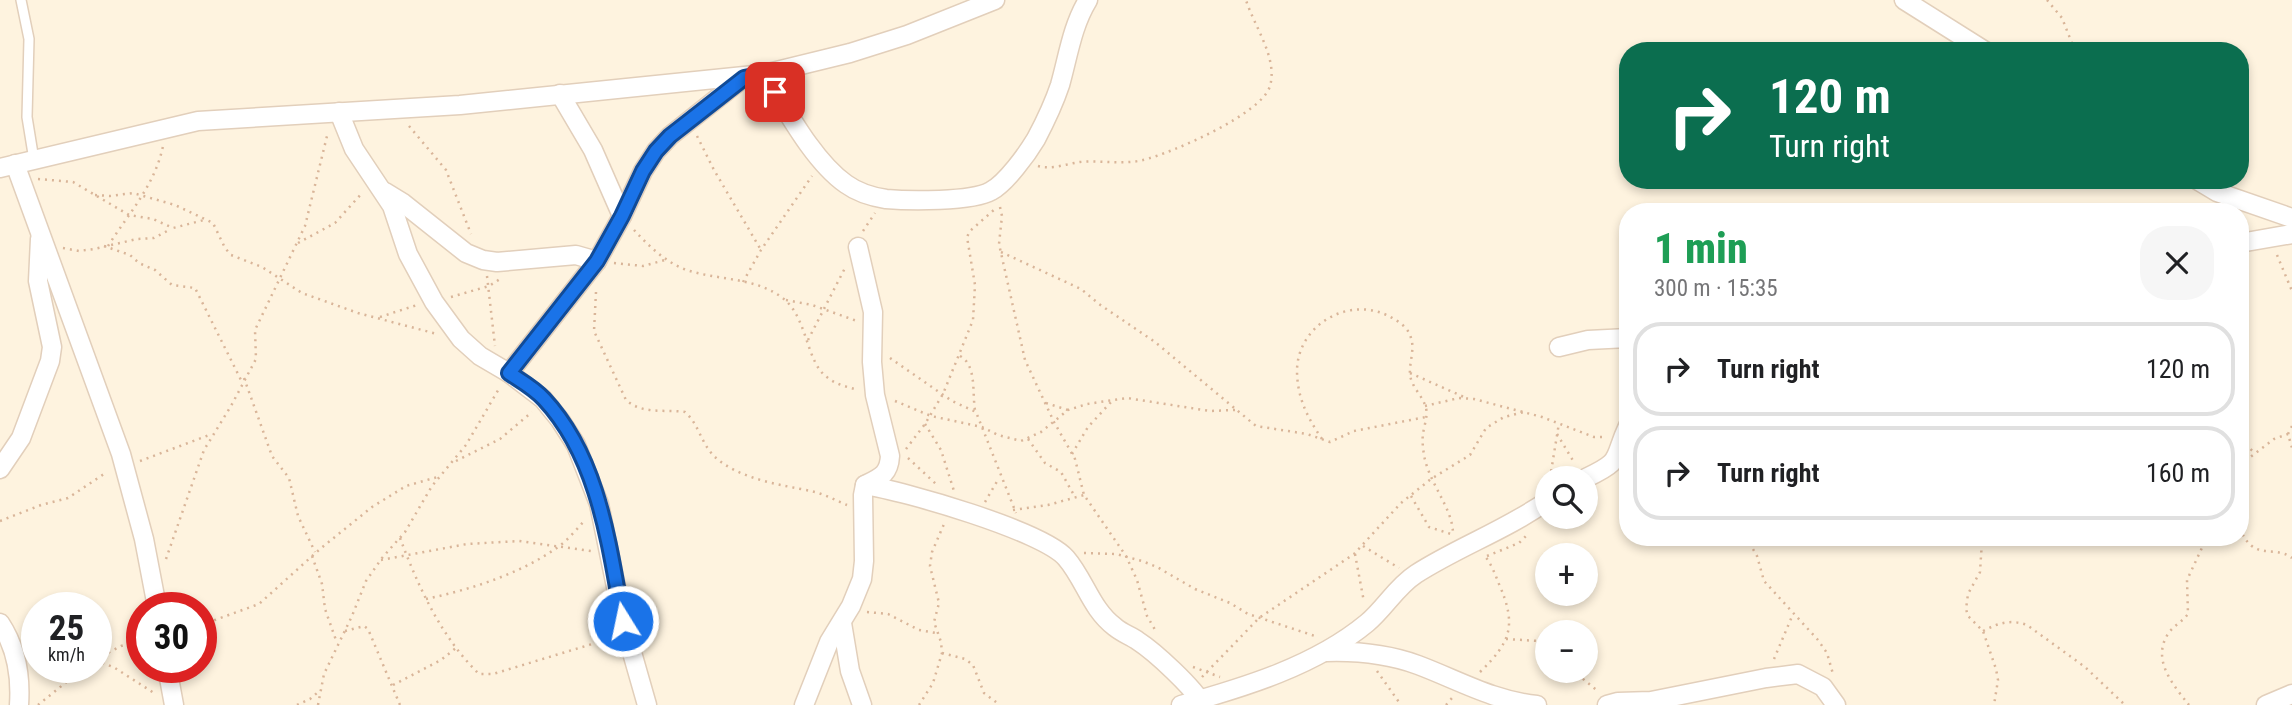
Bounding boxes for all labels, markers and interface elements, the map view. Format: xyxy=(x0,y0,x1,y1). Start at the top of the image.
pin xyxy=(745,62,805,122)
text: 120 m xyxy=(1769,68,1891,125)
icon: right xyxy=(1654,70,1745,161)
icon: arrive xyxy=(756,73,794,111)
text: Turn right xyxy=(1769,127,1890,165)
text: 1 min xyxy=(1654,224,1748,273)
button: close xyxy=(2140,226,2214,300)
text: 300 m · 15:35 xyxy=(1654,275,1778,302)
icon: right xyxy=(1658,350,1696,388)
text: Turn right xyxy=(1717,354,1819,384)
text: 120 m xyxy=(2146,354,2210,384)
icon: right xyxy=(1658,454,1696,492)
text: Turn right xyxy=(1717,458,1819,488)
text: 160 m xyxy=(2146,458,2210,488)
map controls xyxy=(1535,466,1598,683)
button: search xyxy=(1535,466,1598,529)
button: + xyxy=(1535,543,1598,606)
position arrow xyxy=(586,584,660,658)
speed limit sign: 30 xyxy=(126,592,217,683)
text: 25 xyxy=(49,608,84,649)
button: − xyxy=(1535,620,1598,683)
text: km/h xyxy=(48,644,85,665)

